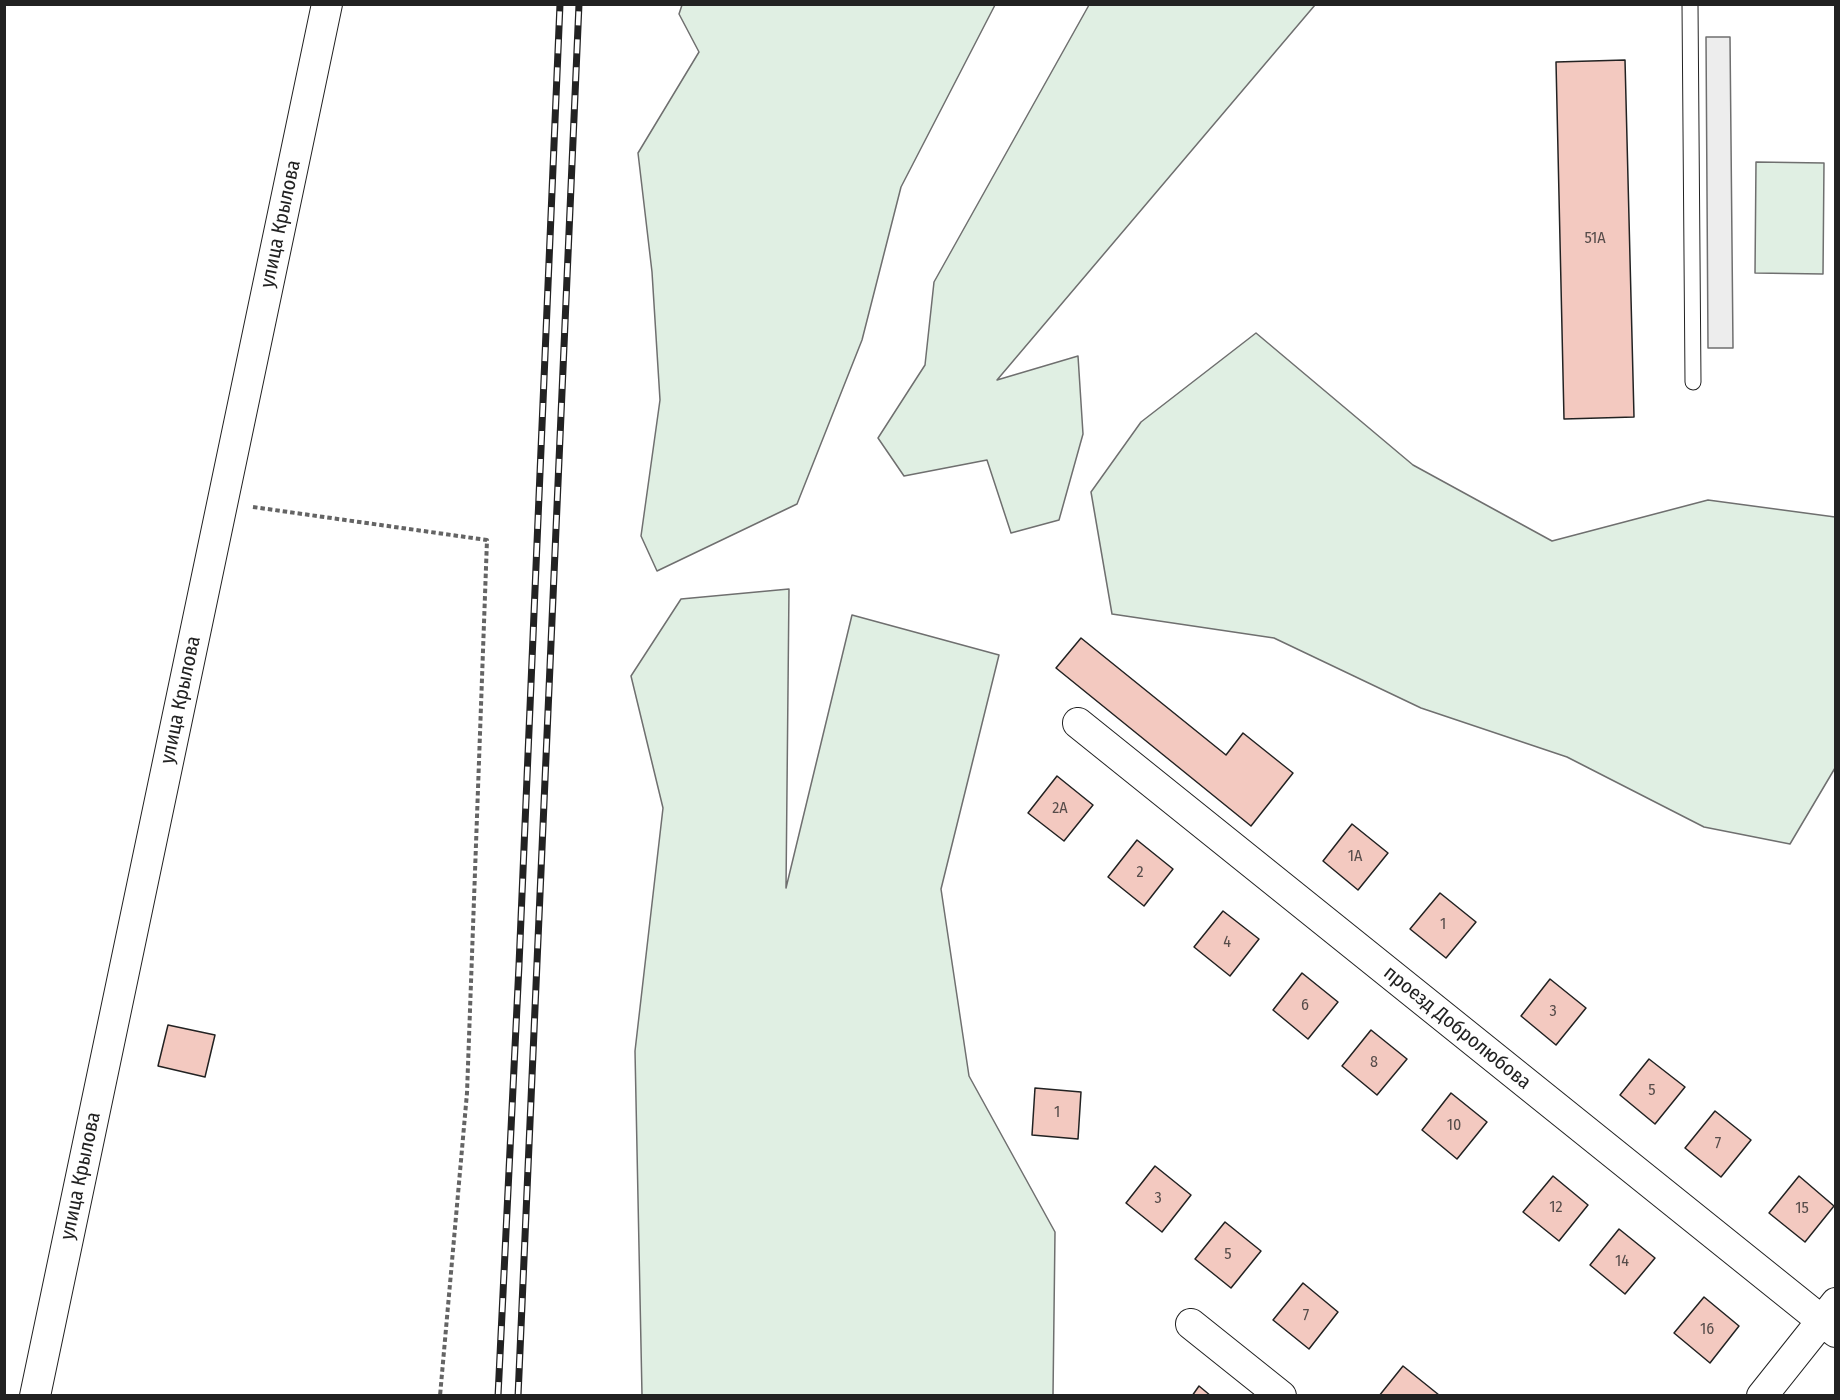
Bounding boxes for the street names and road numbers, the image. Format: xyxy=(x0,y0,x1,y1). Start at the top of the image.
street label: улица Крылова xyxy=(256,158,306,290)
street label: улица Крылова xyxy=(156,634,206,766)
street label: проезд Добролюбова xyxy=(1378,961,1536,1095)
street label: улица Крылова xyxy=(56,1110,106,1242)

